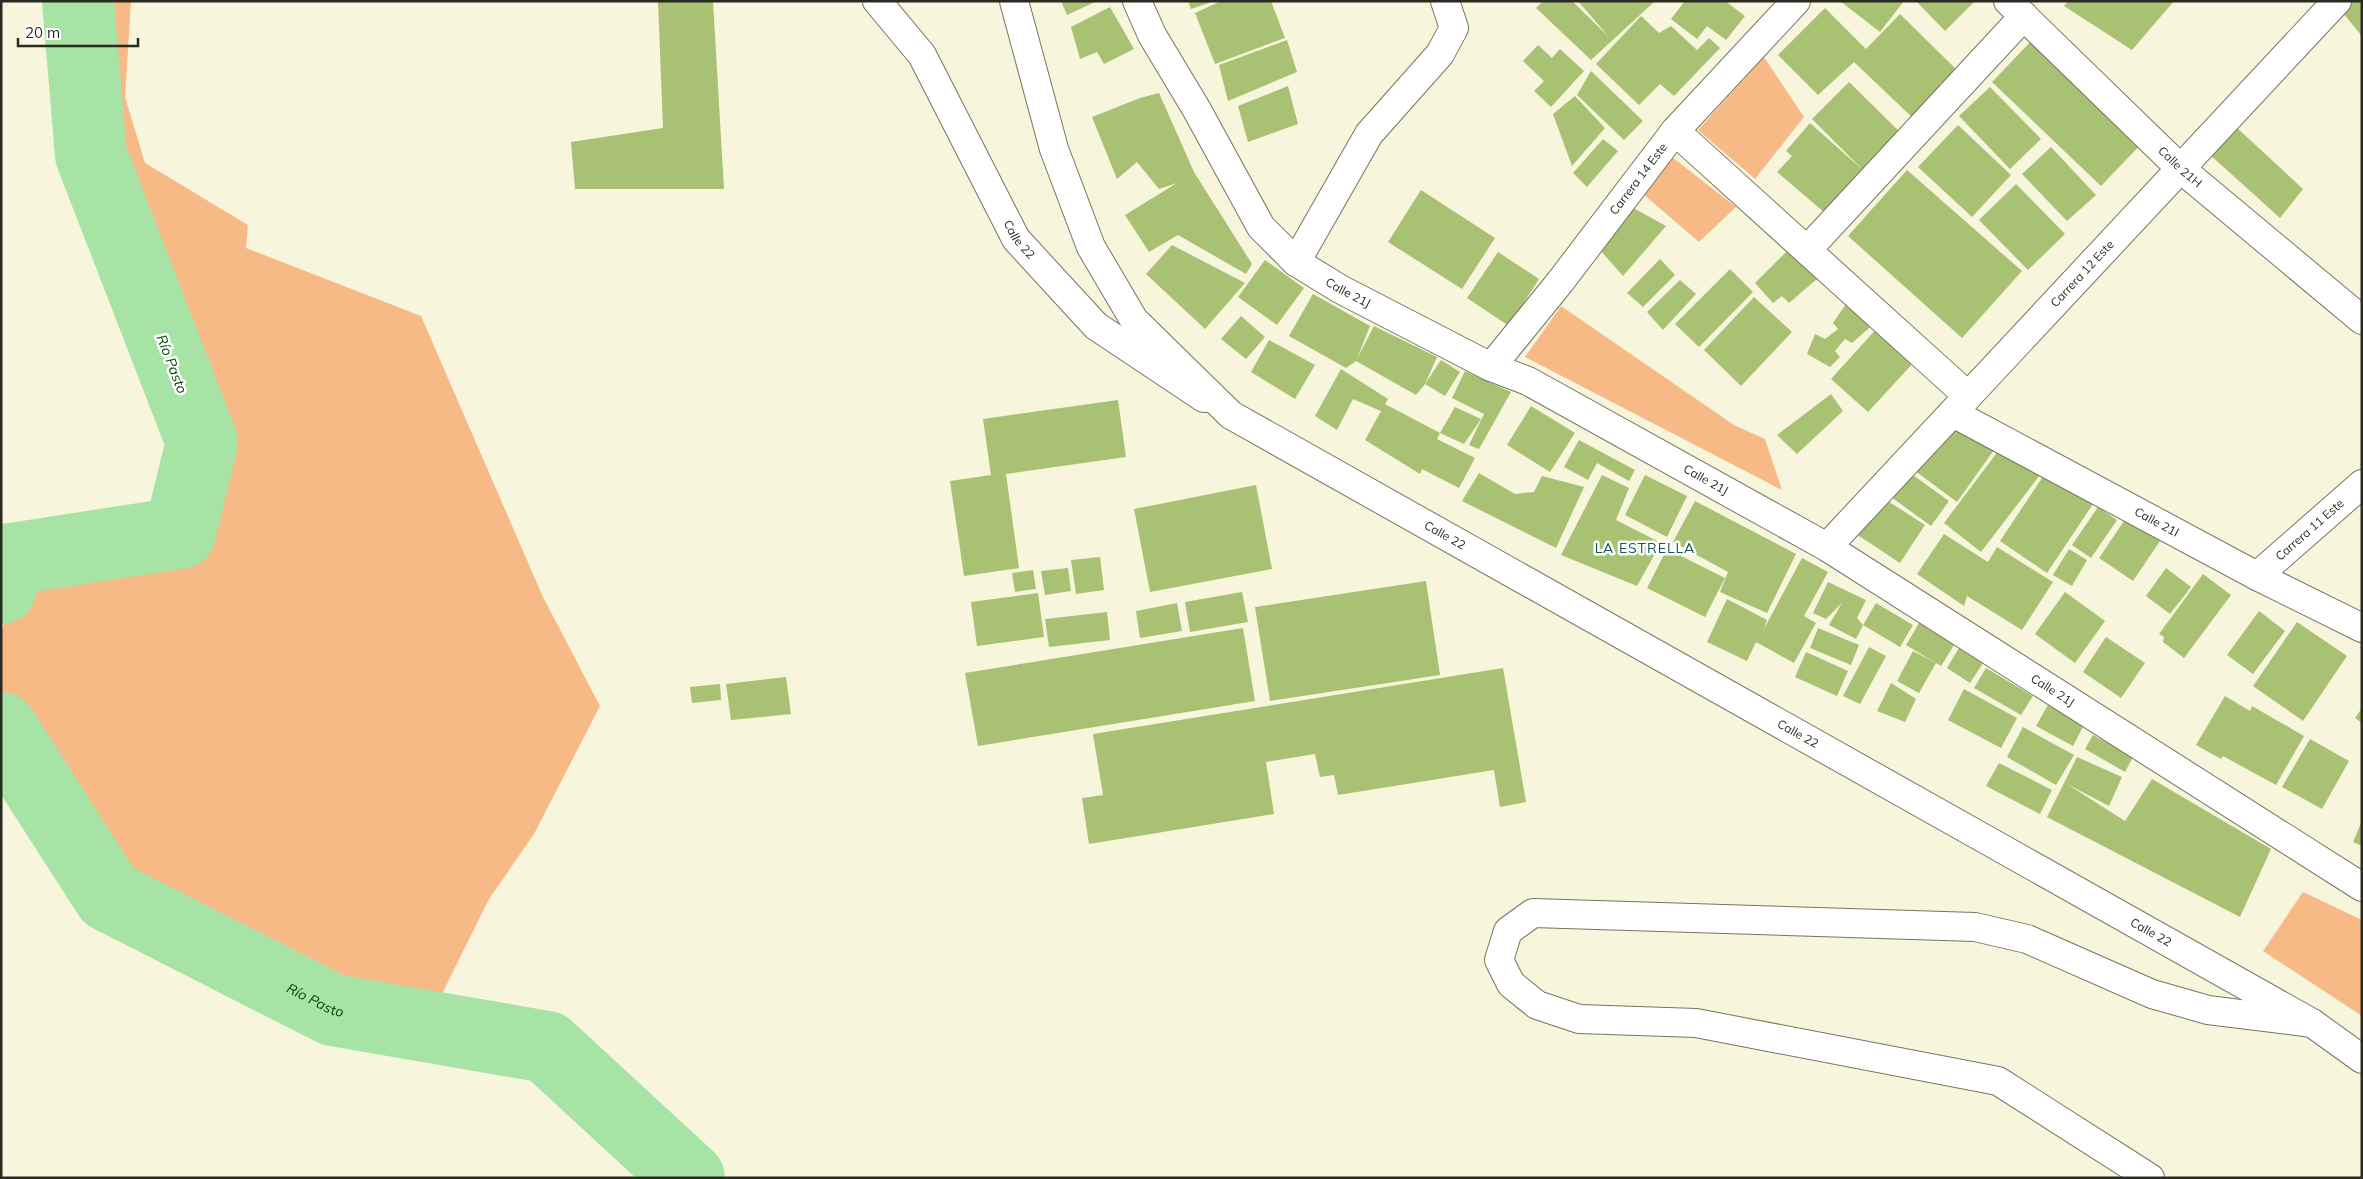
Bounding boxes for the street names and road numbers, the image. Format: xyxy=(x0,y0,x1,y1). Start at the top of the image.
street label: Carrera 14 Este xyxy=(1606,140,1670,217)
street label: Calle 21H xyxy=(2155,143,2205,190)
street label: Calle 22 xyxy=(1000,217,1039,262)
street label: Carrera 12 Este xyxy=(2047,237,2117,310)
street label: Calle 21J xyxy=(1323,274,1373,311)
street label: Calle 21J xyxy=(1681,461,1731,498)
street label: Carrera 11 Este xyxy=(2272,495,2347,564)
street label: Calle 21I xyxy=(2132,504,2182,540)
street label: Calle 22 xyxy=(1422,517,1468,552)
street label: Calle 21J xyxy=(2028,671,2078,709)
street label: Calle 22 xyxy=(1775,716,1821,751)
street label: Calle 22 xyxy=(2128,914,2174,950)

